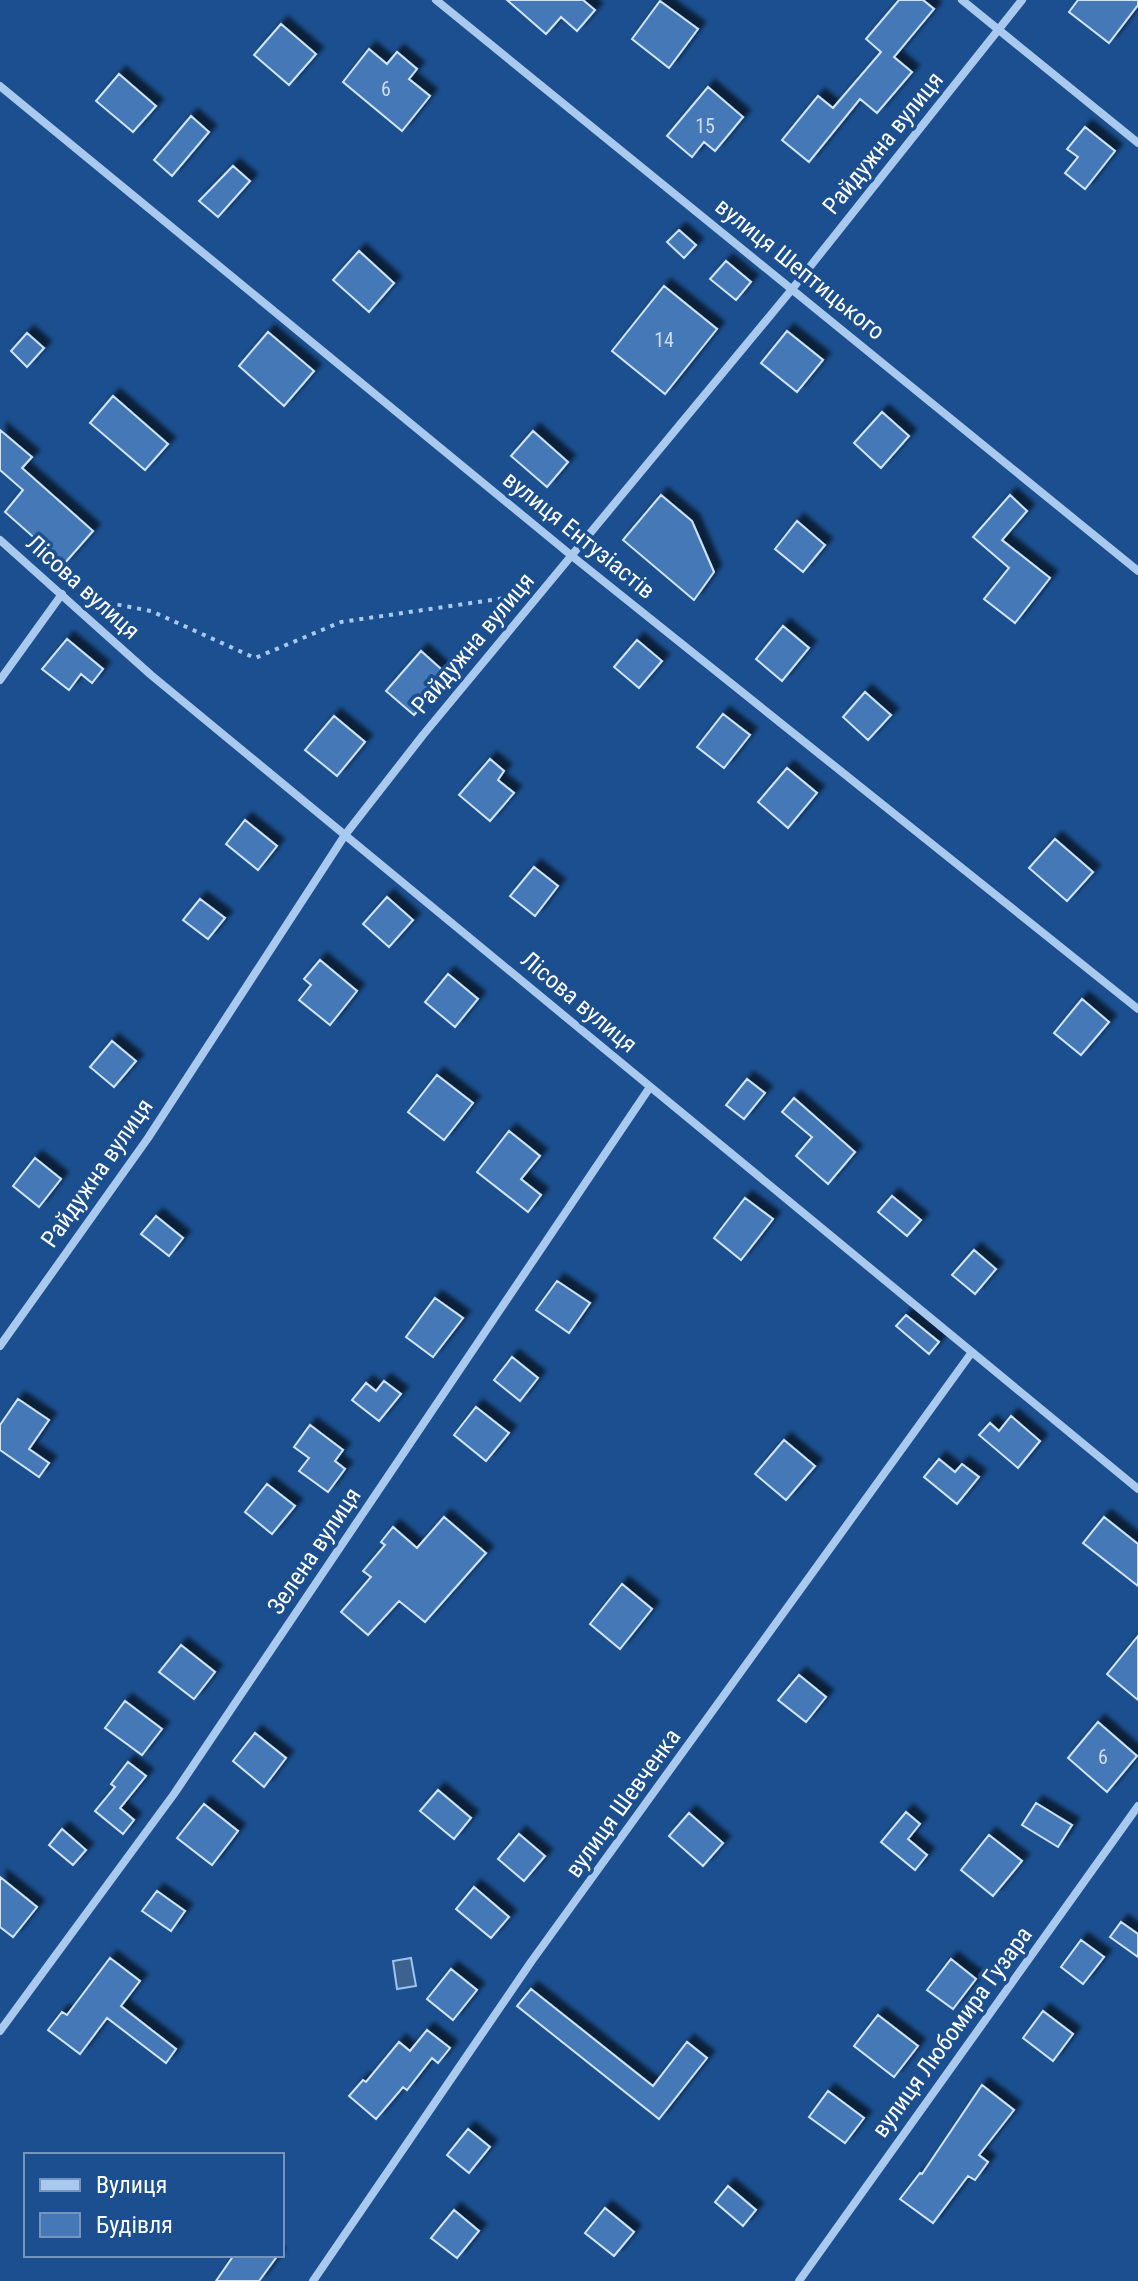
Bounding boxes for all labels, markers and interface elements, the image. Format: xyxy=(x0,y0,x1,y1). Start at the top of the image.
street label: Райдужна вулиця xyxy=(817,66,949,220)
house number: 6 xyxy=(381,77,391,101)
house number: 15 xyxy=(695,114,715,138)
street label: вулиця Шептицького xyxy=(710,192,890,346)
house number: 14 xyxy=(654,328,674,352)
street label: вулиця Ентузіастів xyxy=(498,465,660,605)
street label: Лісова вулиця xyxy=(21,529,145,645)
street label: Райдужна вулиця xyxy=(406,567,540,719)
street label: Лісова вулиця xyxy=(515,945,643,1059)
street label: Райдужна вулиця xyxy=(35,1093,159,1253)
street label: Зелена вулиця xyxy=(261,1482,367,1620)
street label: вулиця Шевченка xyxy=(560,1723,686,1883)
house number: 6 xyxy=(1098,1745,1108,1769)
street label: вулиця Любомира Гузара xyxy=(866,1921,1038,2143)
legend xyxy=(24,2153,284,2257)
text: Вулиця xyxy=(96,2171,167,2199)
text: Будівля xyxy=(96,2211,173,2239)

